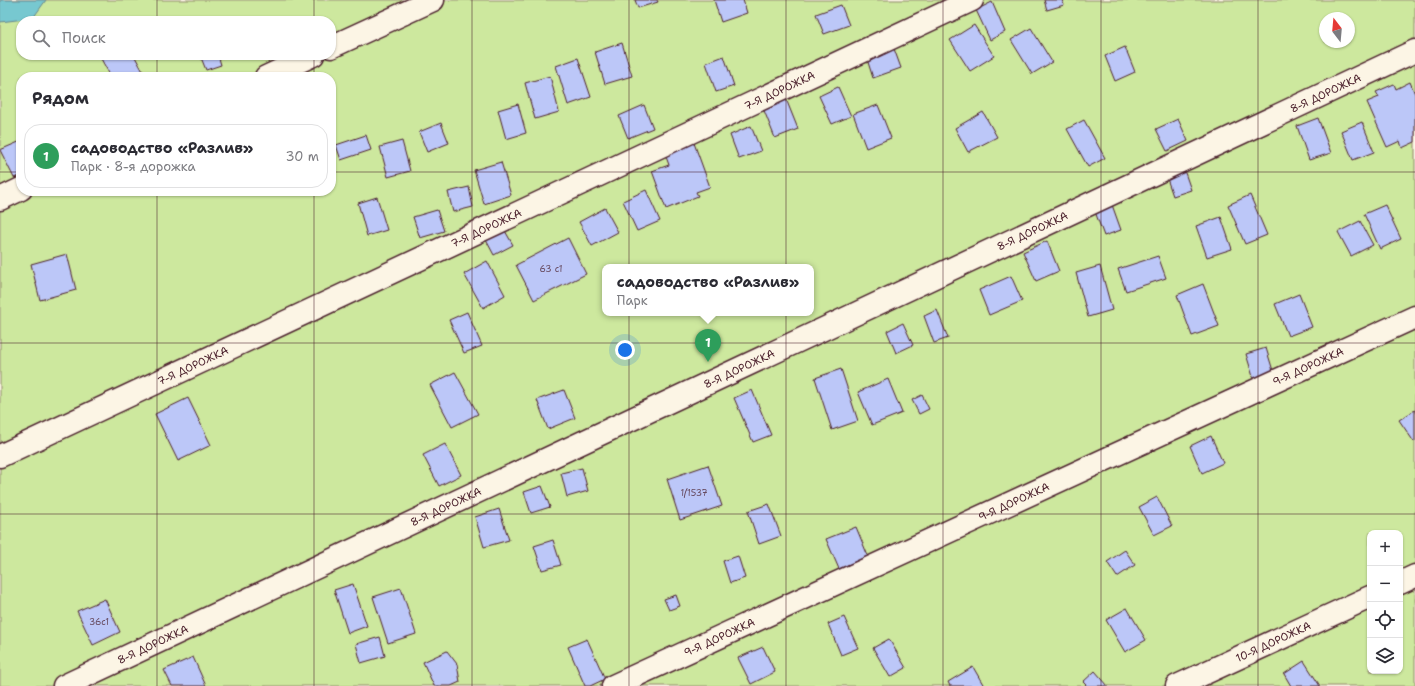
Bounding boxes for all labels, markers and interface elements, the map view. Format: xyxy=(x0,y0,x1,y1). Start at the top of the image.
north arrow xyxy=(1319,12,1355,48)
search box xyxy=(16,16,336,60)
icon: search xyxy=(30,27,52,49)
text: Поиск xyxy=(62,28,106,48)
street label: 7-Я ДОРОЖКА xyxy=(742,67,817,113)
street label: 8-Я ДОРОЖКА xyxy=(1288,70,1364,116)
text: Рядом xyxy=(32,87,89,109)
text: садоводство «Разлив» xyxy=(71,138,253,158)
text: 1 xyxy=(43,148,49,165)
text: 30 m xyxy=(285,148,319,165)
text: Парк · 8-я дорожка xyxy=(71,158,196,175)
street label: 7-Я ДОРОЖКА xyxy=(448,205,524,251)
street label: 8-Я ДОРОЖКА xyxy=(994,208,1070,254)
house number: 63 с1 xyxy=(540,263,562,275)
popup xyxy=(602,264,814,316)
text: садоводство «Разлив» xyxy=(617,272,799,292)
text: Парк xyxy=(617,292,648,309)
pin: 1 xyxy=(695,329,721,362)
your location xyxy=(615,340,635,360)
street label: 7-Я ДОРОЖКА xyxy=(155,342,231,389)
street label: 9-Я ДОРОЖКА xyxy=(1270,343,1346,389)
street label: 8-Я ДОРОЖКА xyxy=(701,346,777,392)
street label: 9-Я ДОРОЖКА xyxy=(976,479,1052,525)
street label: 8-Я ДОРОЖКА xyxy=(408,483,484,530)
house number: 1/1537 xyxy=(680,487,708,499)
map controls xyxy=(1367,530,1403,674)
button: + xyxy=(1367,530,1403,566)
button: − xyxy=(1367,566,1403,602)
button: locate xyxy=(1367,602,1403,638)
street label: 9-Я ДОРОЖКА xyxy=(681,614,757,660)
house number: 36с1 xyxy=(89,616,109,628)
street label: 10-Я ДОРОЖКА xyxy=(1233,618,1313,665)
street label: 8-Я ДОРОЖКА xyxy=(115,621,191,667)
button: layers xyxy=(1367,638,1403,674)

